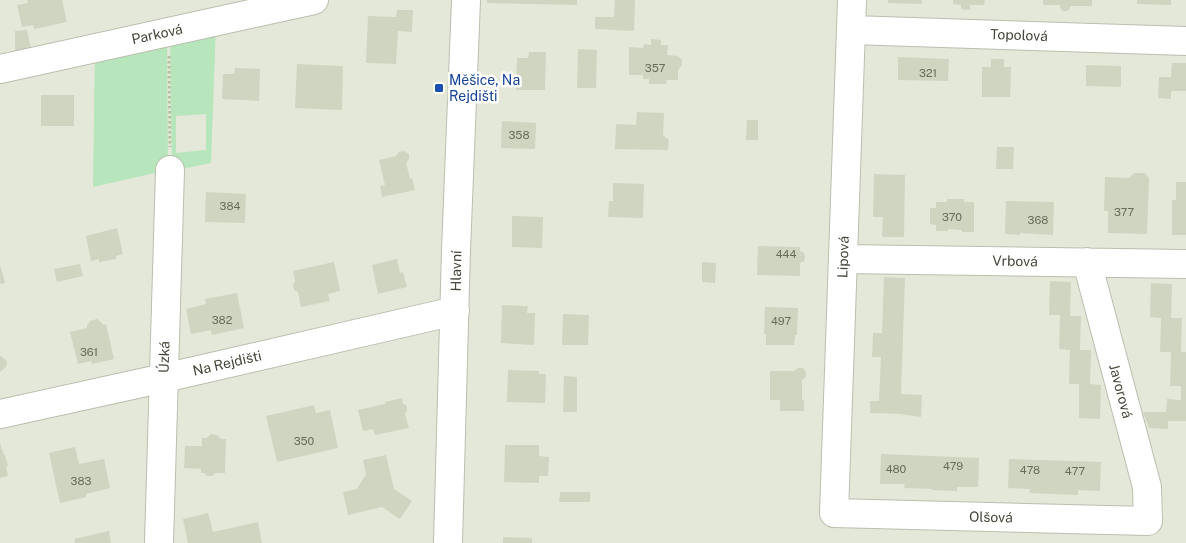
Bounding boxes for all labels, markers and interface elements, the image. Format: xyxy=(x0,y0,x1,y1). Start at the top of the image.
street label: Parková xyxy=(130,21,184,47)
street label: Topolová xyxy=(990,26,1048,44)
house number: 357 xyxy=(645,62,666,74)
house number: 321 xyxy=(919,67,937,79)
place label: Měšice, Na Rejdišti xyxy=(449,72,520,104)
marker: Měšice, Na Rejdišti xyxy=(433,82,445,94)
house number: 358 xyxy=(508,129,530,141)
house number: 384 xyxy=(220,200,241,212)
house number: 377 xyxy=(1114,206,1134,218)
house number: 370 xyxy=(942,211,962,223)
house number: 368 xyxy=(1028,214,1048,226)
street label: Lipová xyxy=(834,236,852,278)
house number: 444 xyxy=(776,248,796,260)
street label: Hlavní xyxy=(448,250,464,292)
street label: Vrbová xyxy=(992,253,1038,269)
house number: 382 xyxy=(212,314,233,326)
house number: 497 xyxy=(771,315,791,327)
street label: Úzká xyxy=(153,341,173,373)
house number: 361 xyxy=(80,346,98,358)
street label: Na Rejdišti xyxy=(191,347,263,379)
street label: Javorová xyxy=(1106,362,1136,420)
house number: 350 xyxy=(294,435,315,447)
house number: 479 xyxy=(943,460,963,472)
house number: 480 xyxy=(886,463,907,475)
house number: 478 xyxy=(1020,464,1040,476)
house number: 477 xyxy=(1065,465,1086,477)
house number: 383 xyxy=(71,475,91,487)
street label: Olšová xyxy=(969,509,1013,525)

